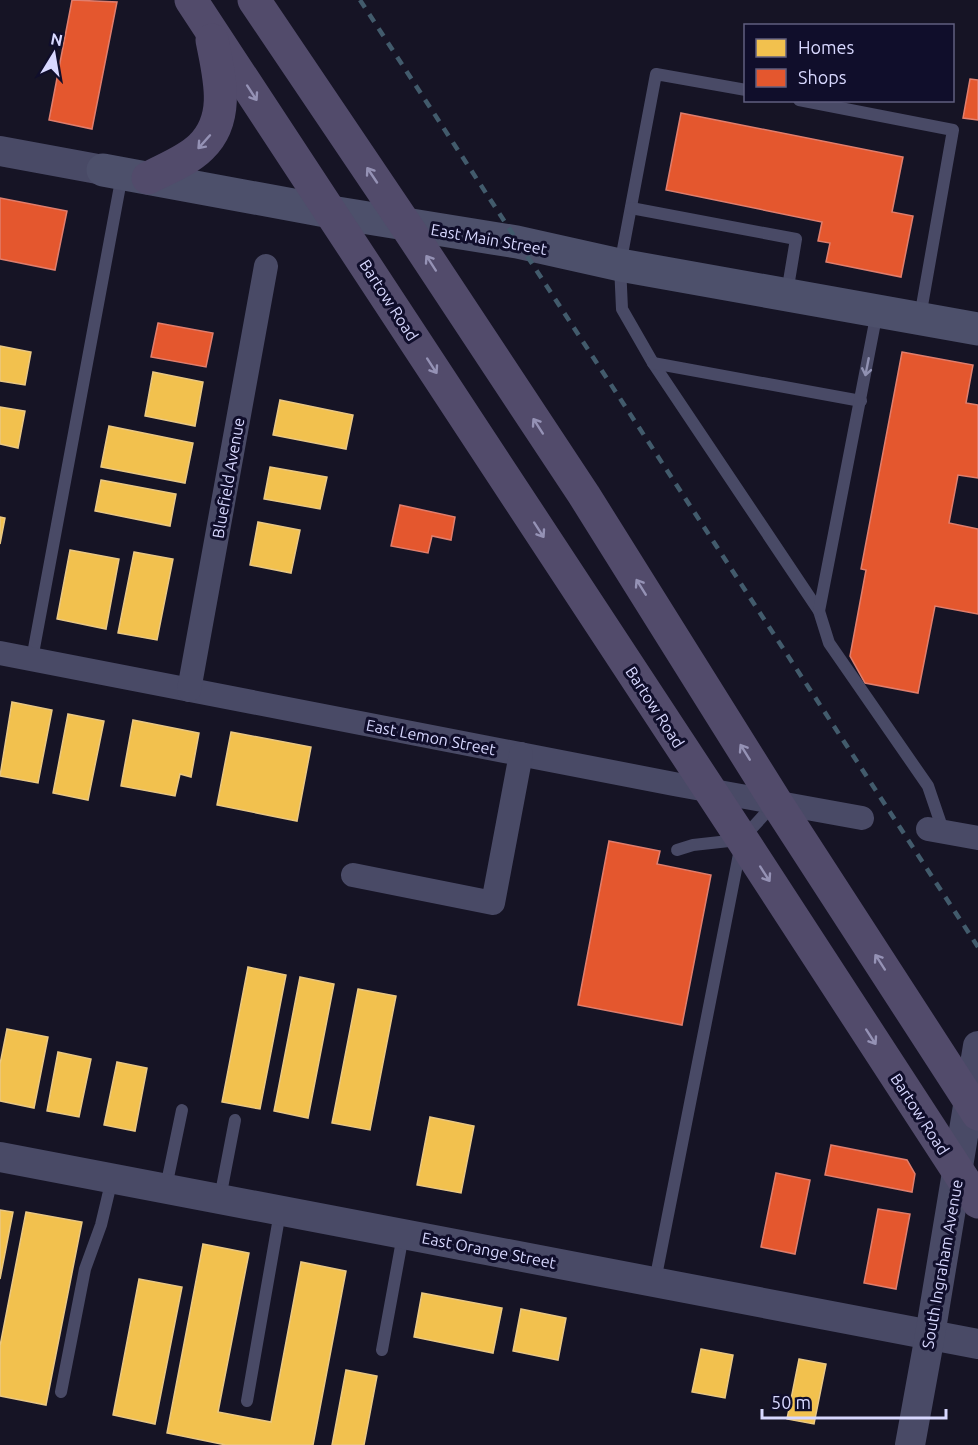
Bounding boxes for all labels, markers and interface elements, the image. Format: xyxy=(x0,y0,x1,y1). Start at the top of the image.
north arrow xyxy=(24,24,84,84)
legend xyxy=(744,24,954,102)
text: N xyxy=(49,29,64,49)
text: Homes xyxy=(798,37,855,57)
text: Shops xyxy=(798,67,847,87)
one-way arrow xyxy=(247,84,259,101)
one-way arrow xyxy=(197,134,211,149)
one-way arrow xyxy=(366,168,378,184)
street label: East Main Street xyxy=(430,220,549,258)
one-way arrow xyxy=(425,255,437,272)
street label: Bartow Road xyxy=(356,256,422,344)
one-way arrow xyxy=(861,357,872,376)
one-way arrow xyxy=(426,358,438,374)
street label: Bluefield Avenue xyxy=(209,416,247,540)
one-way arrow xyxy=(532,418,544,434)
one-way arrow xyxy=(533,521,545,537)
one-way arrow xyxy=(635,579,647,596)
street label: Bartow Road xyxy=(622,663,688,751)
street label: East Lemon Street xyxy=(365,716,498,759)
one-way arrow xyxy=(739,744,751,761)
one-way arrow xyxy=(758,865,771,882)
one-way arrow xyxy=(873,953,886,970)
one-way arrow xyxy=(865,1028,877,1045)
street label: Bartow Road xyxy=(887,1070,953,1158)
street label: South Ingraham Avenue xyxy=(918,1178,966,1350)
street label: East Orange Street xyxy=(420,1228,558,1272)
scale bar xyxy=(762,1382,946,1420)
text: 50 m xyxy=(771,1392,811,1412)

